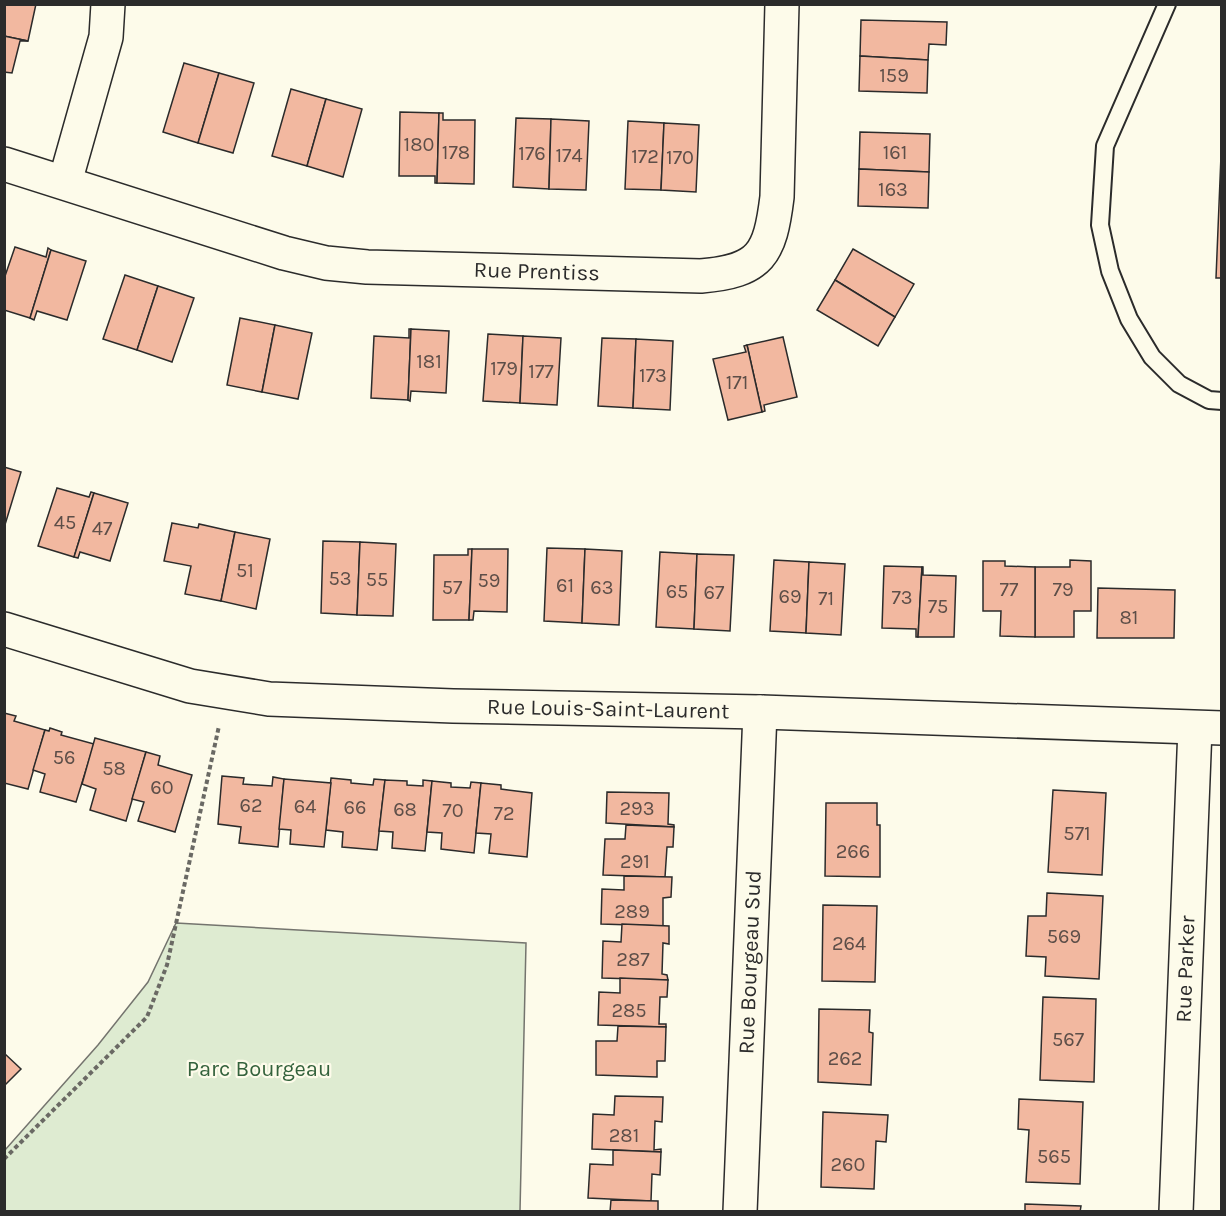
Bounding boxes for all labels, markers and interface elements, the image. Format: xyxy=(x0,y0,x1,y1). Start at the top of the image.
house number: 159 xyxy=(879,64,909,87)
house number: 180 xyxy=(404,133,434,156)
house number: 178 xyxy=(442,141,470,164)
house number: 161 xyxy=(883,141,907,164)
house number: 176 xyxy=(518,142,546,165)
house number: 174 xyxy=(555,144,583,167)
house number: 172 xyxy=(631,145,659,168)
house number: 170 xyxy=(666,146,694,169)
house number: 163 xyxy=(878,178,908,201)
street label: Rue Prentiss xyxy=(473,257,600,286)
house number: 181 xyxy=(416,350,442,373)
house number: 179 xyxy=(490,357,518,380)
house number: 177 xyxy=(528,360,554,383)
house number: 173 xyxy=(639,364,667,387)
house number: 171 xyxy=(726,371,748,394)
house number: 45 xyxy=(54,511,76,534)
house number: 47 xyxy=(92,517,113,540)
house number: 51 xyxy=(236,559,254,582)
house number: 53 xyxy=(328,567,352,590)
house number: 55 xyxy=(366,568,388,591)
house number: 59 xyxy=(478,569,500,592)
house number: 61 xyxy=(556,574,574,597)
house number: 57 xyxy=(442,576,463,599)
house number: 63 xyxy=(590,576,614,599)
house number: 77 xyxy=(1000,578,1019,601)
house number: 79 xyxy=(1053,578,1074,601)
house number: 65 xyxy=(666,580,688,603)
house number: 67 xyxy=(704,581,725,604)
house number: 69 xyxy=(778,585,802,608)
house number: 73 xyxy=(891,586,913,609)
house number: 71 xyxy=(818,587,834,610)
house number: 75 xyxy=(928,595,948,618)
house number: 81 xyxy=(1120,606,1138,629)
street label: Rue Louis-Saint-Laurent xyxy=(487,694,730,724)
house number: 56 xyxy=(53,746,75,769)
house number: 58 xyxy=(102,757,126,780)
house number: 60 xyxy=(150,776,174,799)
house number: 62 xyxy=(239,794,263,817)
house number: 64 xyxy=(294,795,316,818)
house number: 66 xyxy=(344,796,366,819)
house number: 293 xyxy=(620,797,655,820)
house number: 68 xyxy=(393,798,417,821)
house number: 70 xyxy=(442,799,464,822)
house number: 72 xyxy=(494,802,514,825)
house number: 571 xyxy=(1063,822,1091,845)
house number: 266 xyxy=(836,840,870,863)
house number: 291 xyxy=(620,850,650,873)
street label: Rue Bourgeau Sud xyxy=(733,870,767,1055)
house number: 289 xyxy=(614,900,650,923)
street label: Rue Parker xyxy=(1170,915,1201,1023)
house number: 569 xyxy=(1047,925,1081,948)
house number: 264 xyxy=(832,932,866,955)
house number: 287 xyxy=(616,948,650,971)
house number: 285 xyxy=(611,999,647,1022)
house number: 567 xyxy=(1052,1028,1085,1051)
house number: 262 xyxy=(828,1047,862,1070)
park label: Parc Bourgeau xyxy=(187,1056,331,1082)
house number: 281 xyxy=(609,1124,639,1147)
house number: 565 xyxy=(1037,1145,1071,1168)
house number: 260 xyxy=(831,1153,865,1176)

